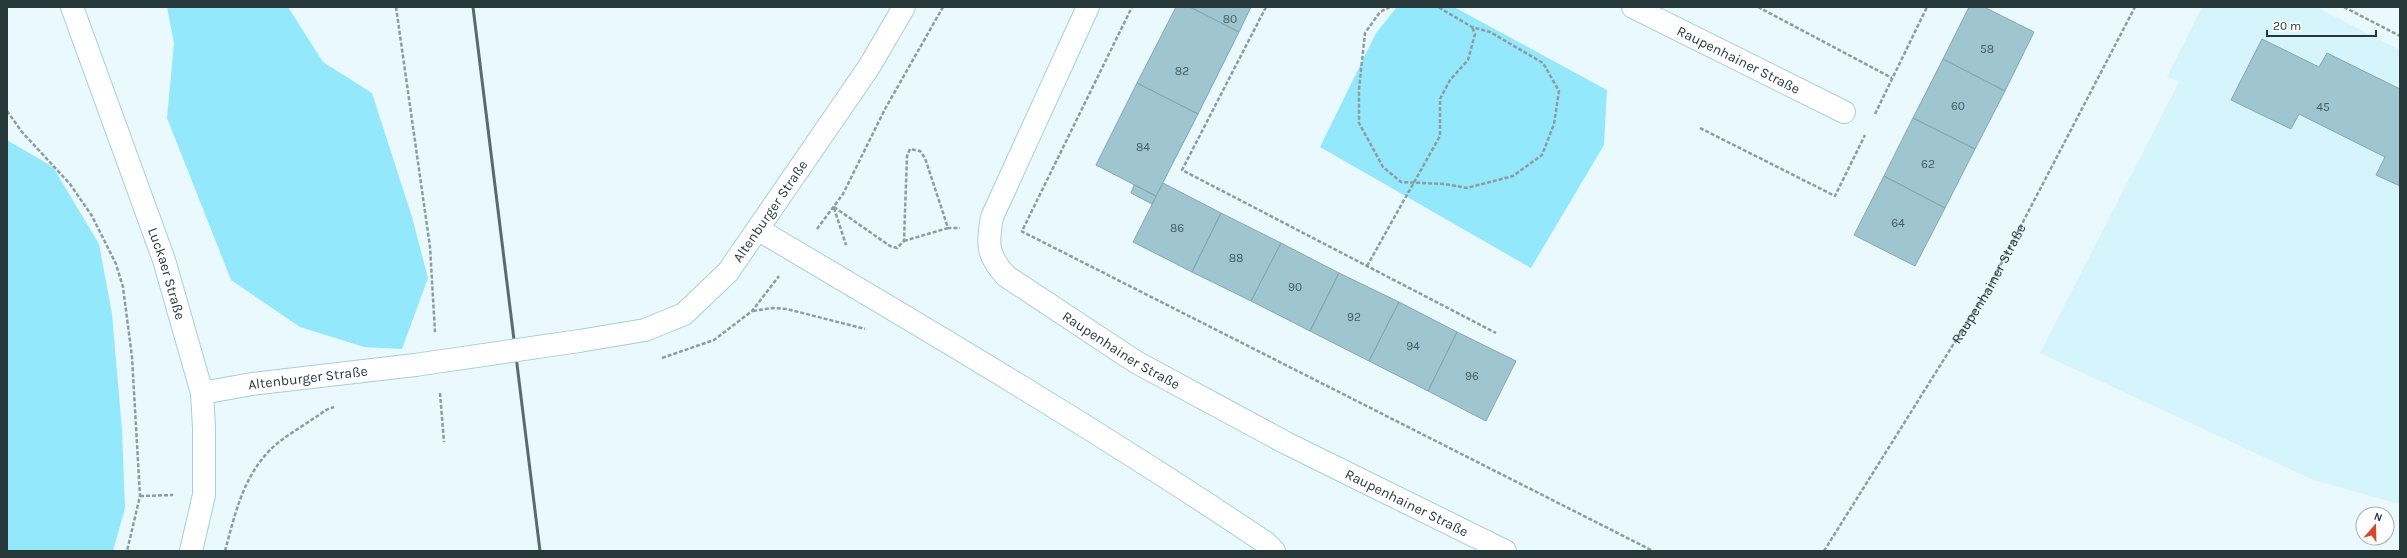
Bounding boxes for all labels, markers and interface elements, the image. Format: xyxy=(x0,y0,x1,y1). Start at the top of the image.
house number: 80 xyxy=(1223,12,1237,26)
scale bar xyxy=(2267,12,2376,38)
text: 20 m xyxy=(2273,19,2301,33)
street label: Raupenhainer Straße xyxy=(1674,22,1803,98)
house number: 58 xyxy=(1980,42,1994,56)
house number: 82 xyxy=(1175,64,1189,78)
house number: 60 xyxy=(1951,99,1965,113)
house number: 45 xyxy=(2316,100,2330,114)
house number: 84 xyxy=(1136,140,1150,154)
street label: Altenburger Straße xyxy=(729,157,812,266)
house number: 62 xyxy=(1921,157,1935,171)
house number: 64 xyxy=(1891,216,1905,230)
house number: 86 xyxy=(1170,221,1184,235)
street label: Raupenhainer Straße xyxy=(1948,221,2030,347)
street label: Luckaer Straße xyxy=(144,225,189,322)
house number: 88 xyxy=(1229,251,1243,265)
house number: 90 xyxy=(1288,280,1302,294)
street label: Raupenhainer Straße xyxy=(1059,308,1183,393)
house number: 92 xyxy=(1347,310,1361,324)
house number: 94 xyxy=(1406,339,1420,353)
street label: Altenburger Straße xyxy=(247,363,369,393)
house number: 96 xyxy=(1465,369,1479,383)
street label: Raupenhainer Straße xyxy=(1342,465,1471,541)
north arrow xyxy=(2355,506,2395,546)
text: N xyxy=(2372,510,2384,525)

